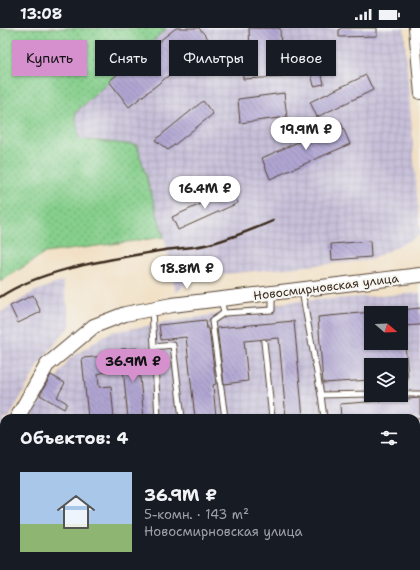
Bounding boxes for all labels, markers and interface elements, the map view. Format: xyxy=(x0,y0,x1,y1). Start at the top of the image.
text: 13:08 xyxy=(20,4,62,24)
chip: Купить xyxy=(12,40,87,76)
chip: Снять xyxy=(95,40,161,76)
chip: Фильтры xyxy=(169,40,258,76)
chip: Новое xyxy=(266,40,336,76)
pin: 19.9M ₽ xyxy=(269,117,343,151)
text: 19.9M ₽ xyxy=(280,121,332,138)
pin: 16.4M ₽ xyxy=(168,176,242,210)
text: 16.4M ₽ xyxy=(178,180,232,197)
pin: 18.8M ₽ xyxy=(150,256,224,290)
text: 18.8M ₽ xyxy=(160,260,214,277)
street label: Новосмирновская улица xyxy=(252,270,400,304)
north arrow xyxy=(364,306,408,350)
map controls xyxy=(364,306,408,402)
pin: 36.9M ₽ xyxy=(96,349,170,383)
text: 36.9M ₽ xyxy=(105,353,161,370)
button: layers xyxy=(364,358,408,402)
text: Объектов: 4 xyxy=(20,427,129,449)
icon: filters xyxy=(378,427,400,449)
text: 36.9M ₽ xyxy=(144,484,217,506)
icon: home xyxy=(52,488,100,536)
text: 5-комн. · 143 m² xyxy=(144,506,249,523)
text: Новосмирновская улица xyxy=(144,523,303,540)

